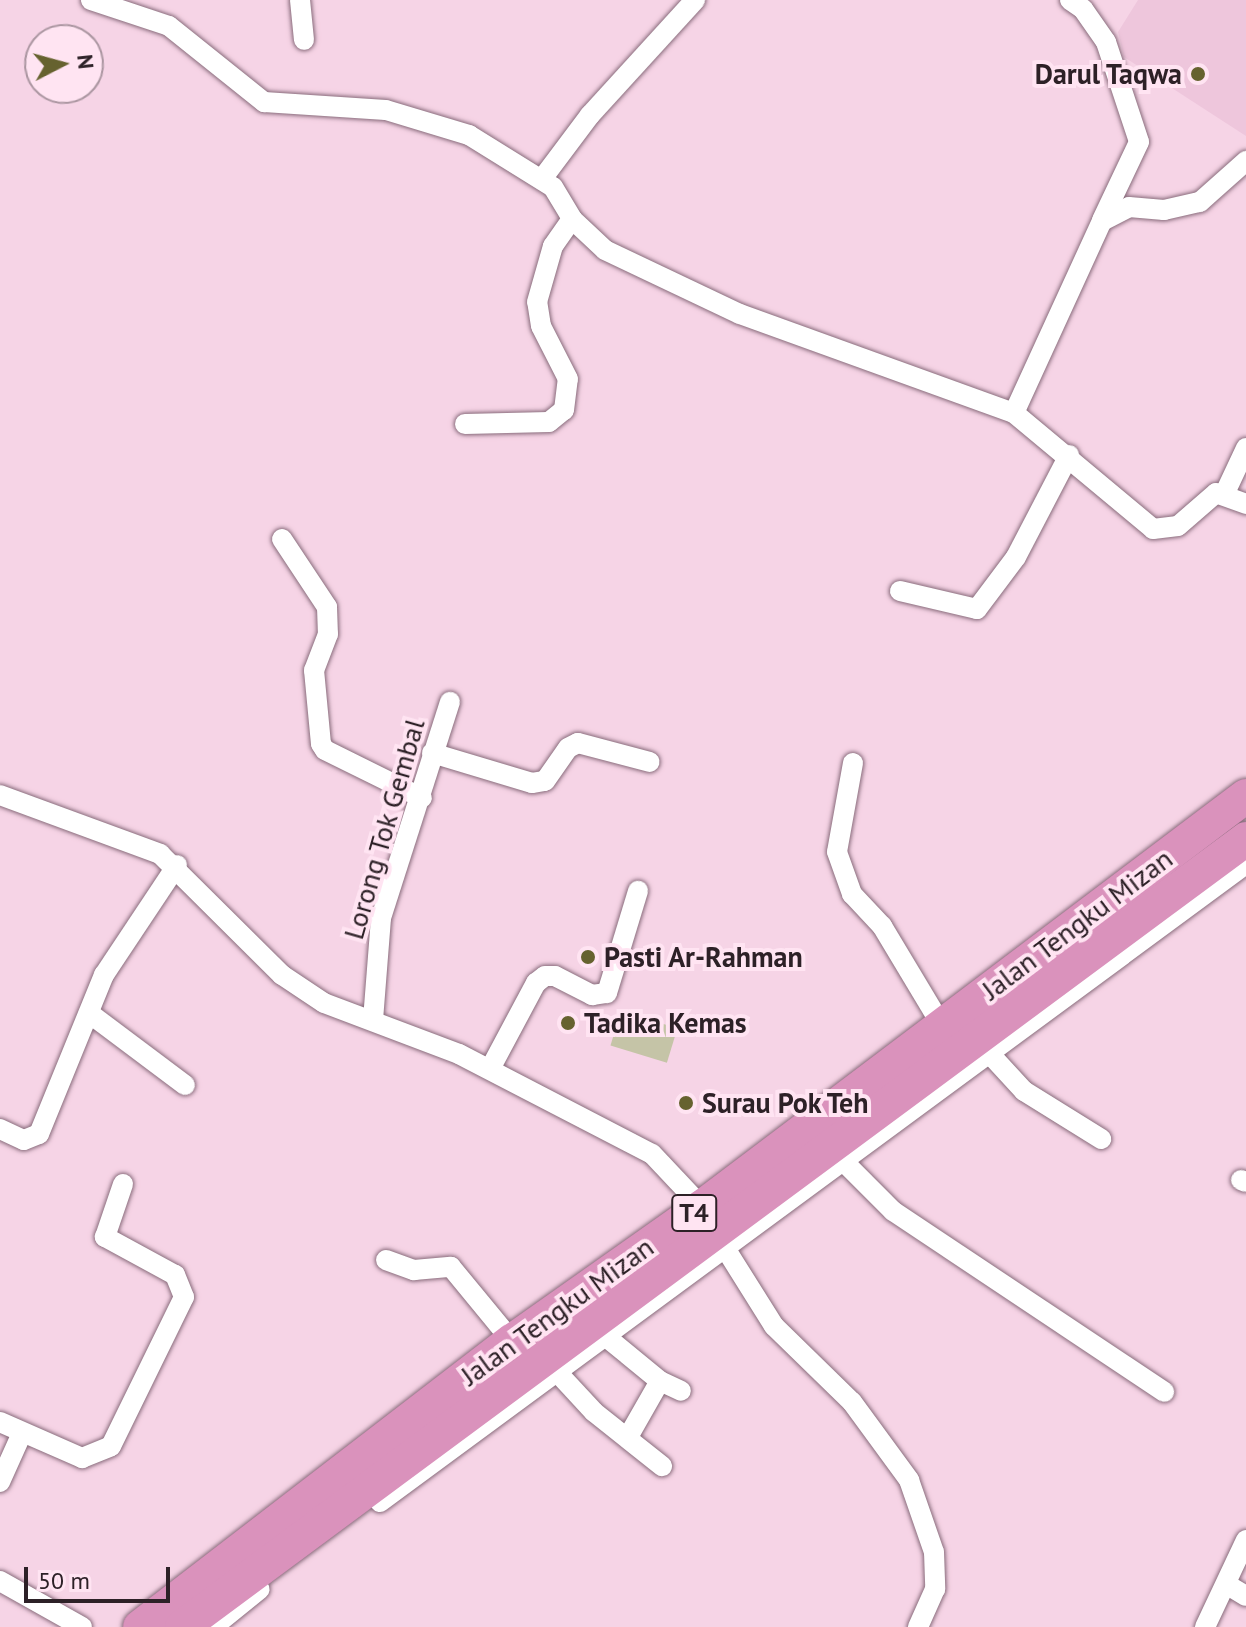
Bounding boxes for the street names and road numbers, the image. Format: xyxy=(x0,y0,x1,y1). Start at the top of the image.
street label: Lorong Tok Gembal xyxy=(336,714,432,944)
street label: Jalan Tengku Mizan xyxy=(975,841,1179,1007)
road number: T4 xyxy=(670,1191,718,1235)
street label: Jalan Tengku Mizan xyxy=(454,1230,660,1392)

